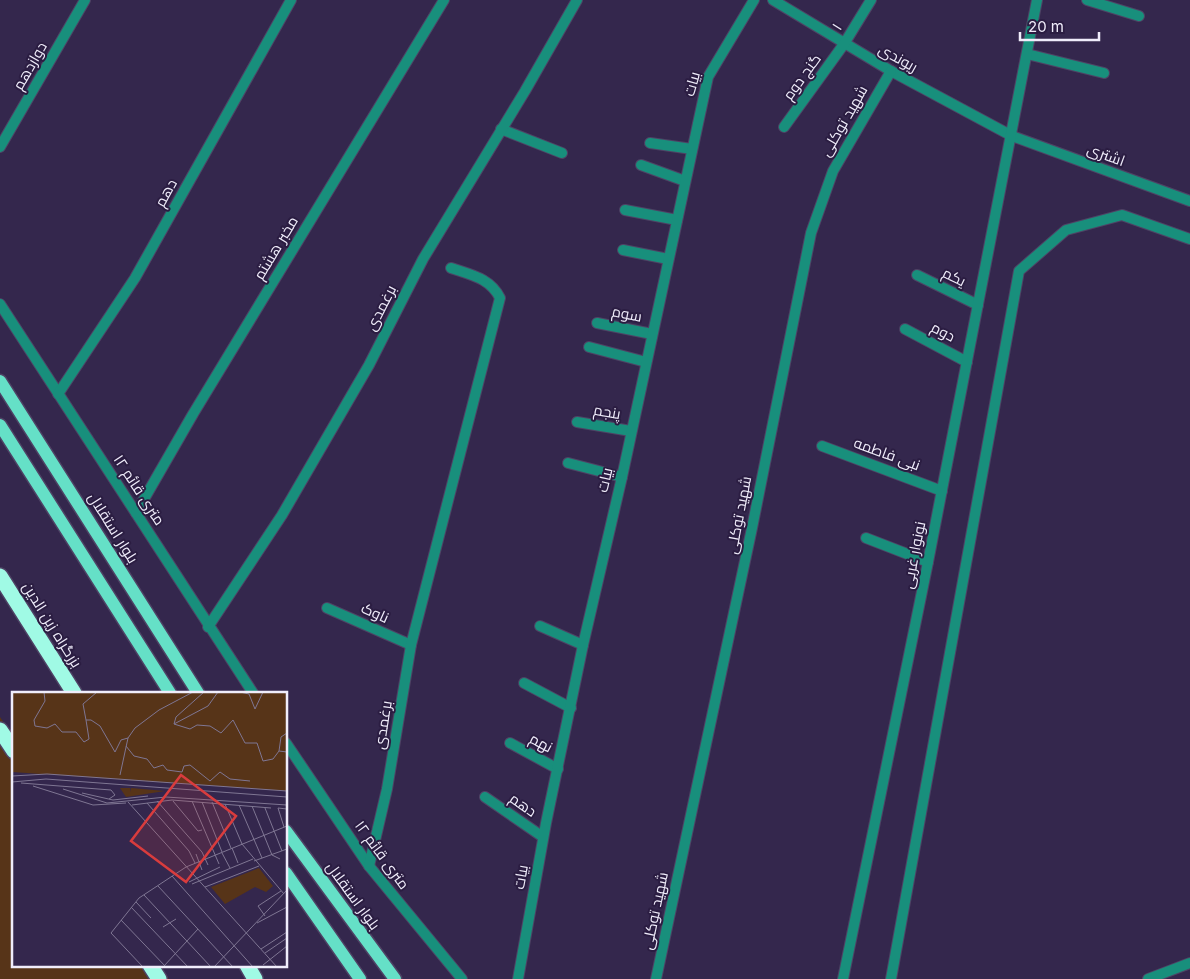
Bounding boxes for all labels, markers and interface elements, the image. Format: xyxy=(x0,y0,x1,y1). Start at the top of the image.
scale bar xyxy=(1020,10,1099,42)
text: 20 m xyxy=(1028,17,1064,36)
street label: ۱ xyxy=(827,20,846,34)
street label: دوازدهم xyxy=(8,38,52,94)
street label: ریوندی xyxy=(875,39,921,77)
street label: گنج دوم xyxy=(778,50,826,105)
street label: بیات xyxy=(679,69,704,98)
street label: شهید توکلی xyxy=(816,82,872,160)
street label: اشتری xyxy=(1084,139,1128,171)
street label: دهم xyxy=(150,175,182,211)
street label: مخبر هشتم xyxy=(249,212,303,284)
street label: یکم xyxy=(939,263,969,291)
street label: برغمدی xyxy=(361,282,401,334)
street label: سوم xyxy=(610,301,644,327)
street label: دوم xyxy=(927,317,959,347)
street label: پنجم xyxy=(592,400,622,424)
street label: نبی فاطمه xyxy=(851,433,923,475)
street label: ۱۲ متری قائم xyxy=(109,451,169,529)
street label: بیات xyxy=(592,466,617,494)
street label: شهید توکلی xyxy=(722,474,756,556)
street label: بلوار استقلال xyxy=(84,489,143,567)
street label: نونوار غربی xyxy=(898,520,930,590)
street label: بزرگراه زین الدین xyxy=(18,578,86,672)
street label: ناوک xyxy=(358,598,392,627)
inset map xyxy=(12,692,288,966)
street label: برغمدی xyxy=(369,699,397,751)
street label: نهم xyxy=(526,729,556,757)
street label: دهم xyxy=(505,788,541,822)
street label: ۱۲ متری قائم xyxy=(350,817,414,893)
street label: بلوار استقلال xyxy=(322,858,385,934)
street label: بیات xyxy=(509,863,532,891)
street label: شهید توکلی xyxy=(637,870,673,952)

